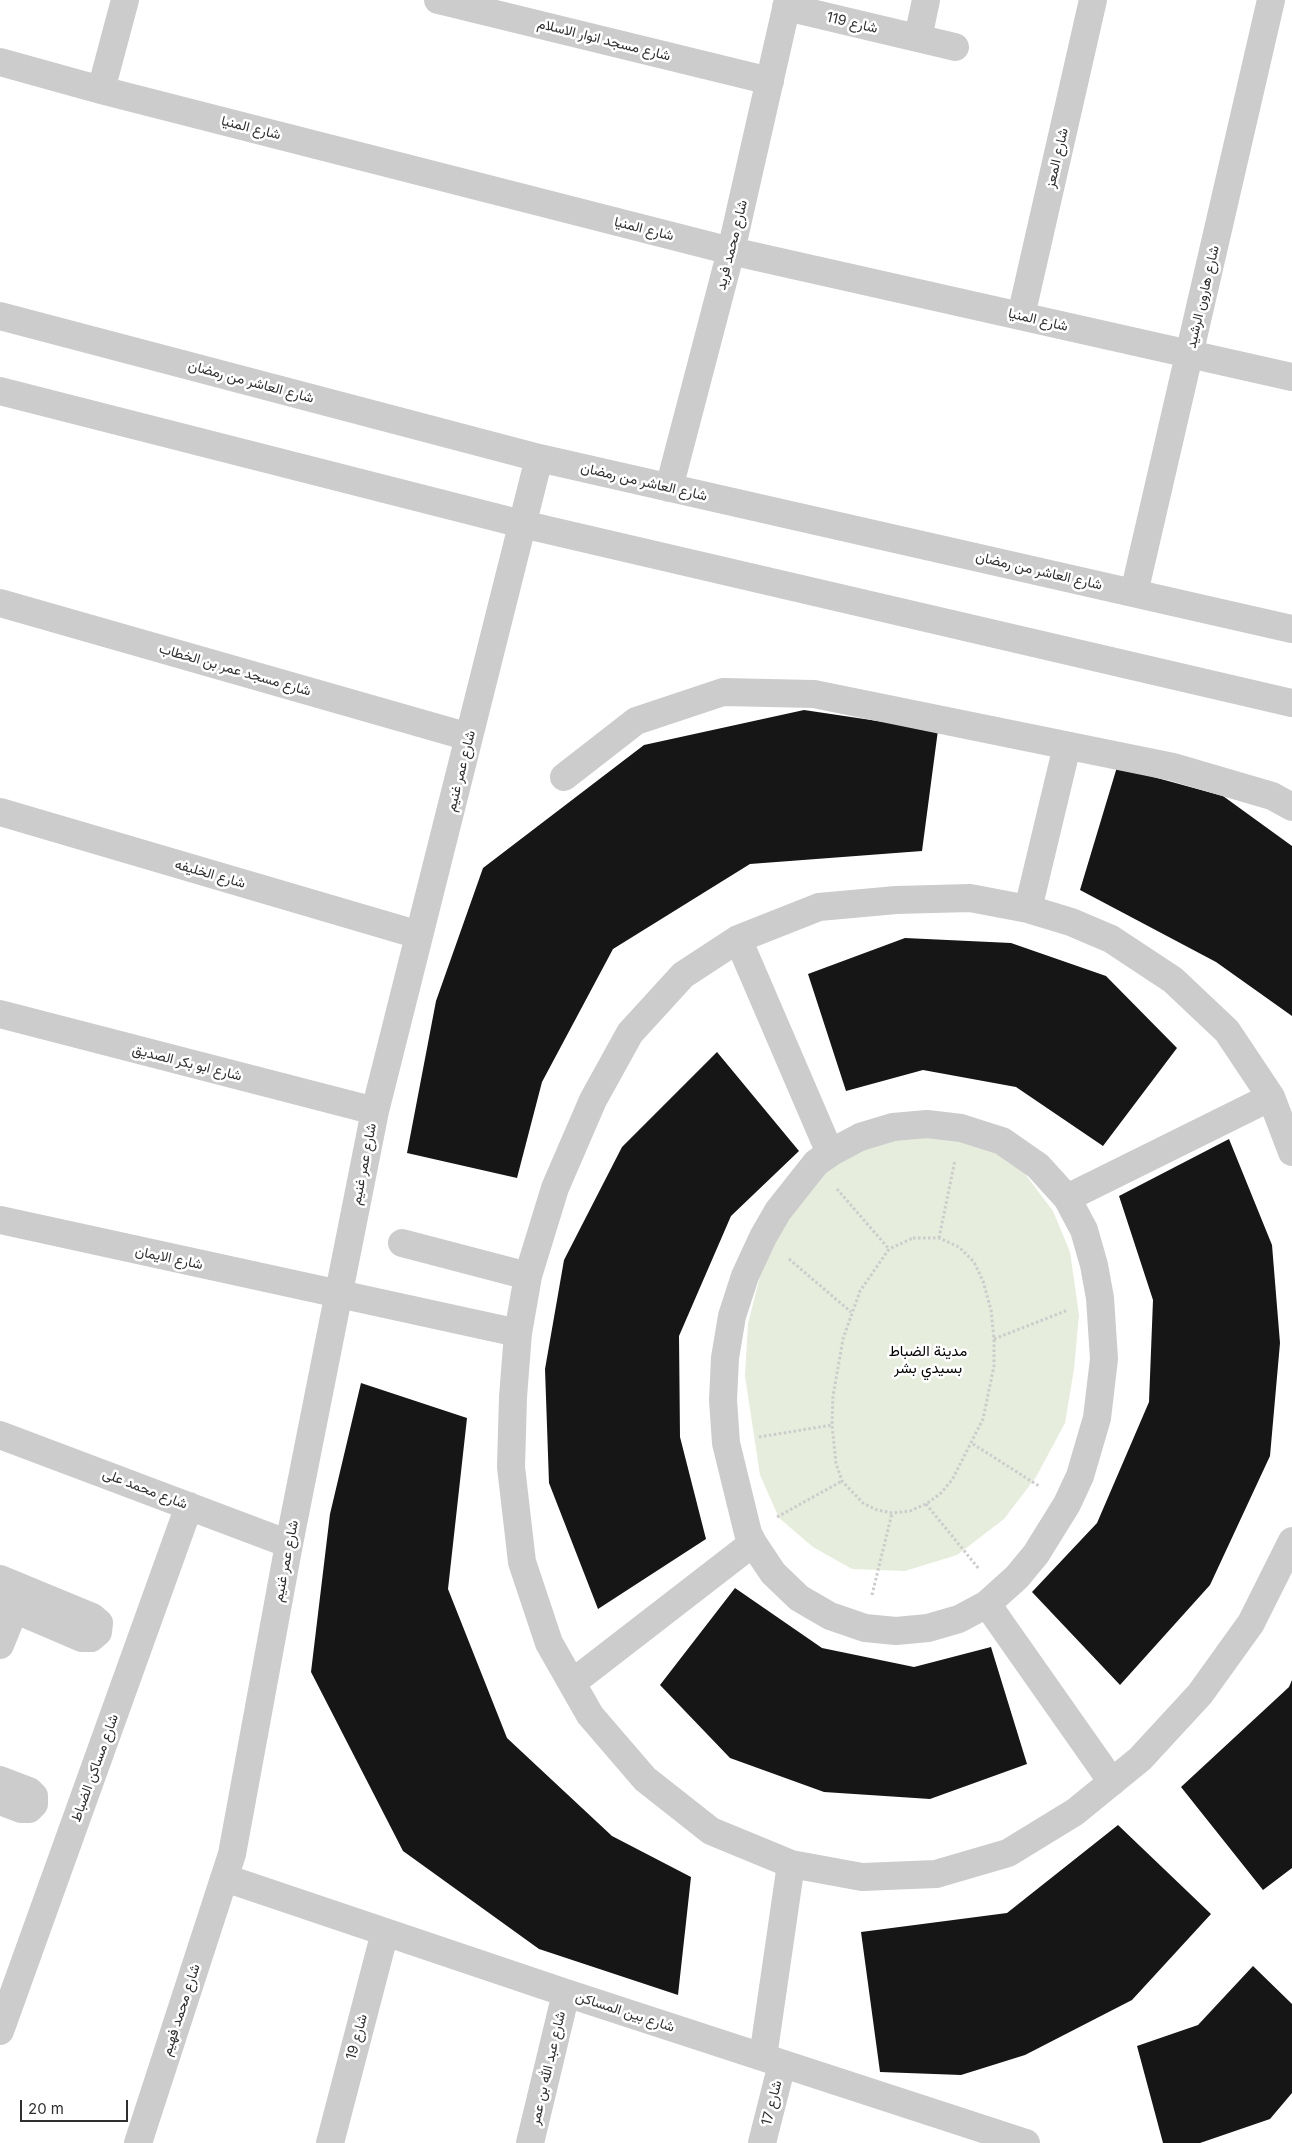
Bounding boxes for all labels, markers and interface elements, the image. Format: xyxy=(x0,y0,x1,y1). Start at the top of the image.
street label: شارع 119 xyxy=(825,9,879,37)
street label: شارع مسجد انوار الاسلام xyxy=(536,15,672,65)
street label: شارع المنيا xyxy=(219,112,283,144)
street label: شارع المعز xyxy=(1042,126,1072,190)
street label: شارع محمد فريد xyxy=(713,198,751,292)
street label: شارع المنيا xyxy=(612,213,676,245)
street label: شارع هارون الرشيد xyxy=(1183,244,1223,350)
street label: شارع المنيا xyxy=(1006,305,1070,335)
street label: شارع العاشر من رمضان xyxy=(186,357,316,407)
street label: شارع العاشر من رمضان xyxy=(579,459,709,505)
street label: شارع العاشر من رمضان xyxy=(974,548,1104,594)
street label: شارع مسجد عمر بن الخطاب xyxy=(157,640,313,700)
street label: شارع عمر غنيم xyxy=(443,729,479,813)
street label: شارع الخليفه xyxy=(173,856,247,892)
street label: شارع ابو بكر الصديق xyxy=(131,1041,243,1085)
street label: شارع عمر غنيم xyxy=(348,1122,380,1206)
street label: شارع الايمان xyxy=(134,1243,204,1273)
district label: مدينة الضباط بسيدي بشر xyxy=(889,1342,967,1377)
street label: شارع محمد على xyxy=(100,1465,190,1513)
street label: شارع عمر غنيم xyxy=(270,1519,302,1603)
street label: شارع مساكن الضباط xyxy=(68,1712,122,1824)
street label: شارع محمد فهيم xyxy=(158,1962,204,2058)
street label: شارع بين المساكن xyxy=(573,1988,677,2036)
street label: شارع عبد الله بن عمر xyxy=(527,2010,569,2126)
street label: شارع 19 xyxy=(343,2012,371,2062)
street label: شارع 17 xyxy=(758,2079,786,2127)
scale bar xyxy=(22,2090,130,2122)
text: 20 m xyxy=(28,2099,64,2118)

